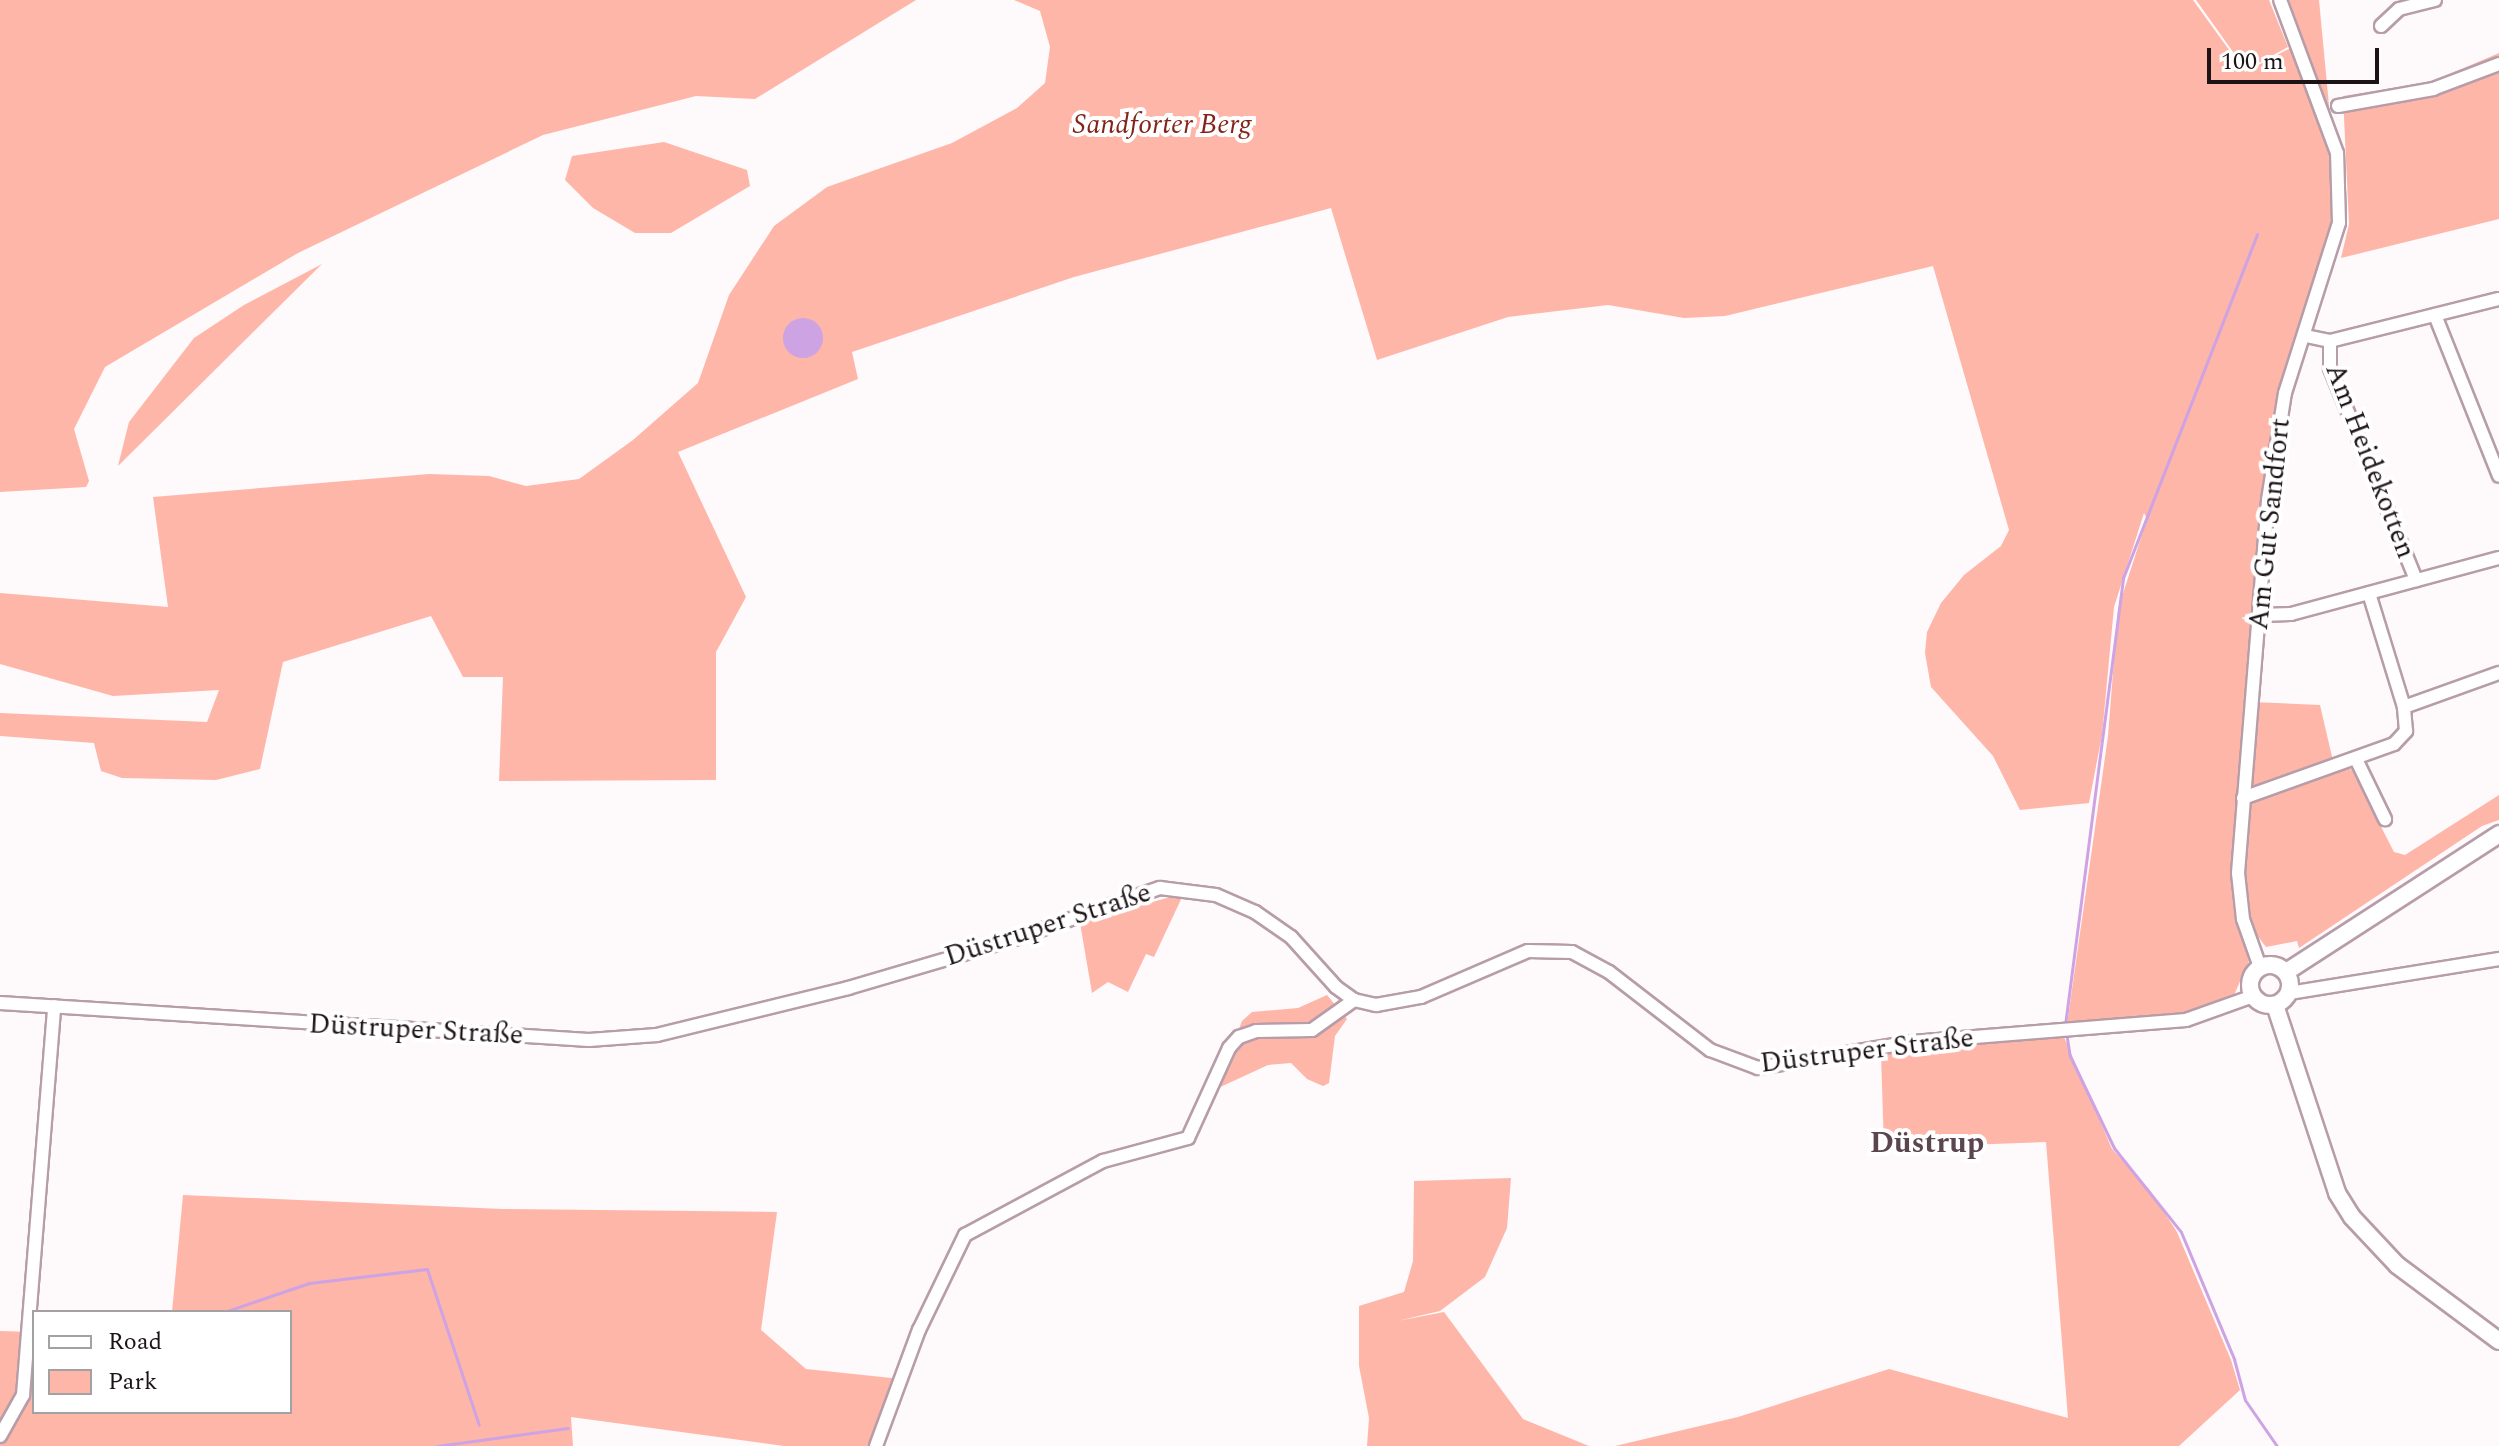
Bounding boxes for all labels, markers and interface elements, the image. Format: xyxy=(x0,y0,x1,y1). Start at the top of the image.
scale bar xyxy=(2211,32,2383,82)
text: 100 m xyxy=(2221,44,2284,80)
park label: Sandforter Berg xyxy=(1073,108,1251,142)
street label: Am Heidekotten xyxy=(2317,359,2423,563)
street label: Am Gut Sandfort xyxy=(2242,416,2298,632)
street label: Düstruper Straße xyxy=(941,876,1155,974)
street label: Düstruper Straße xyxy=(308,1008,524,1052)
street label: Düstruper Straße xyxy=(1758,1021,1976,1081)
district label: Düstrup xyxy=(1870,1125,1984,1161)
legend xyxy=(32,1310,292,1414)
text: Road xyxy=(108,1324,162,1360)
text: Park xyxy=(108,1364,158,1400)

